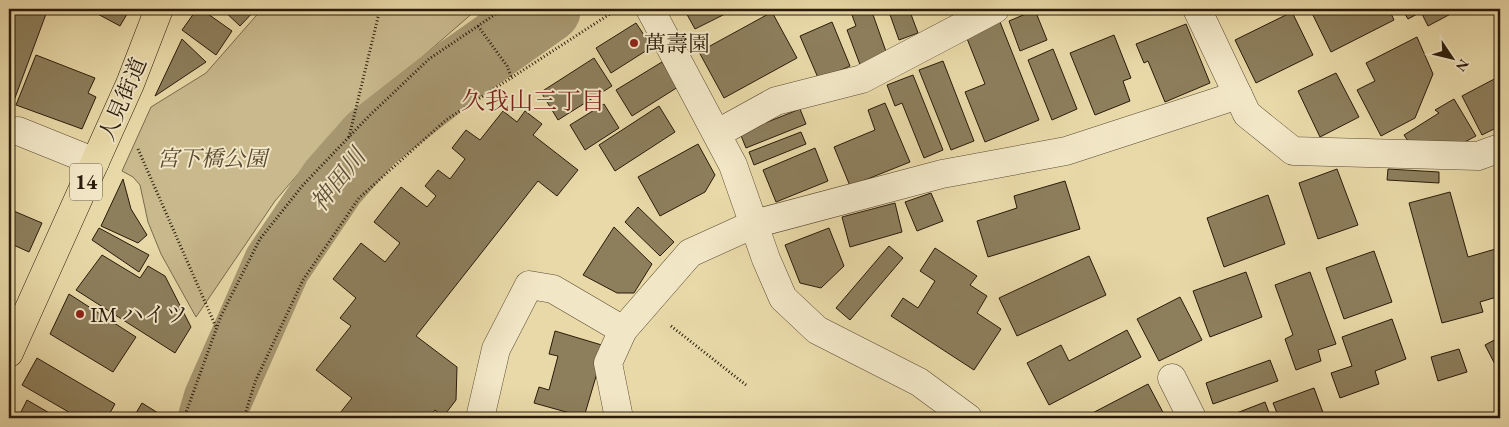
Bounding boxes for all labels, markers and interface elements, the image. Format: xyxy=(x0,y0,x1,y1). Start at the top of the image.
place label: 萬壽園 xyxy=(644,29,710,58)
north arrow xyxy=(1426,32,1476,82)
marker: 萬壽園 xyxy=(628,37,640,49)
street label: 人見街道 xyxy=(92,53,153,145)
text: N xyxy=(1452,56,1473,76)
district label: 久我山三丁目 xyxy=(461,85,605,116)
water label: 神田川 xyxy=(303,139,374,218)
park label: 宮下橋公園 xyxy=(157,144,270,173)
road number: 14 xyxy=(70,163,102,200)
place label: IM ハイツ xyxy=(90,300,188,329)
marker: IM ハイツ xyxy=(74,308,86,320)

